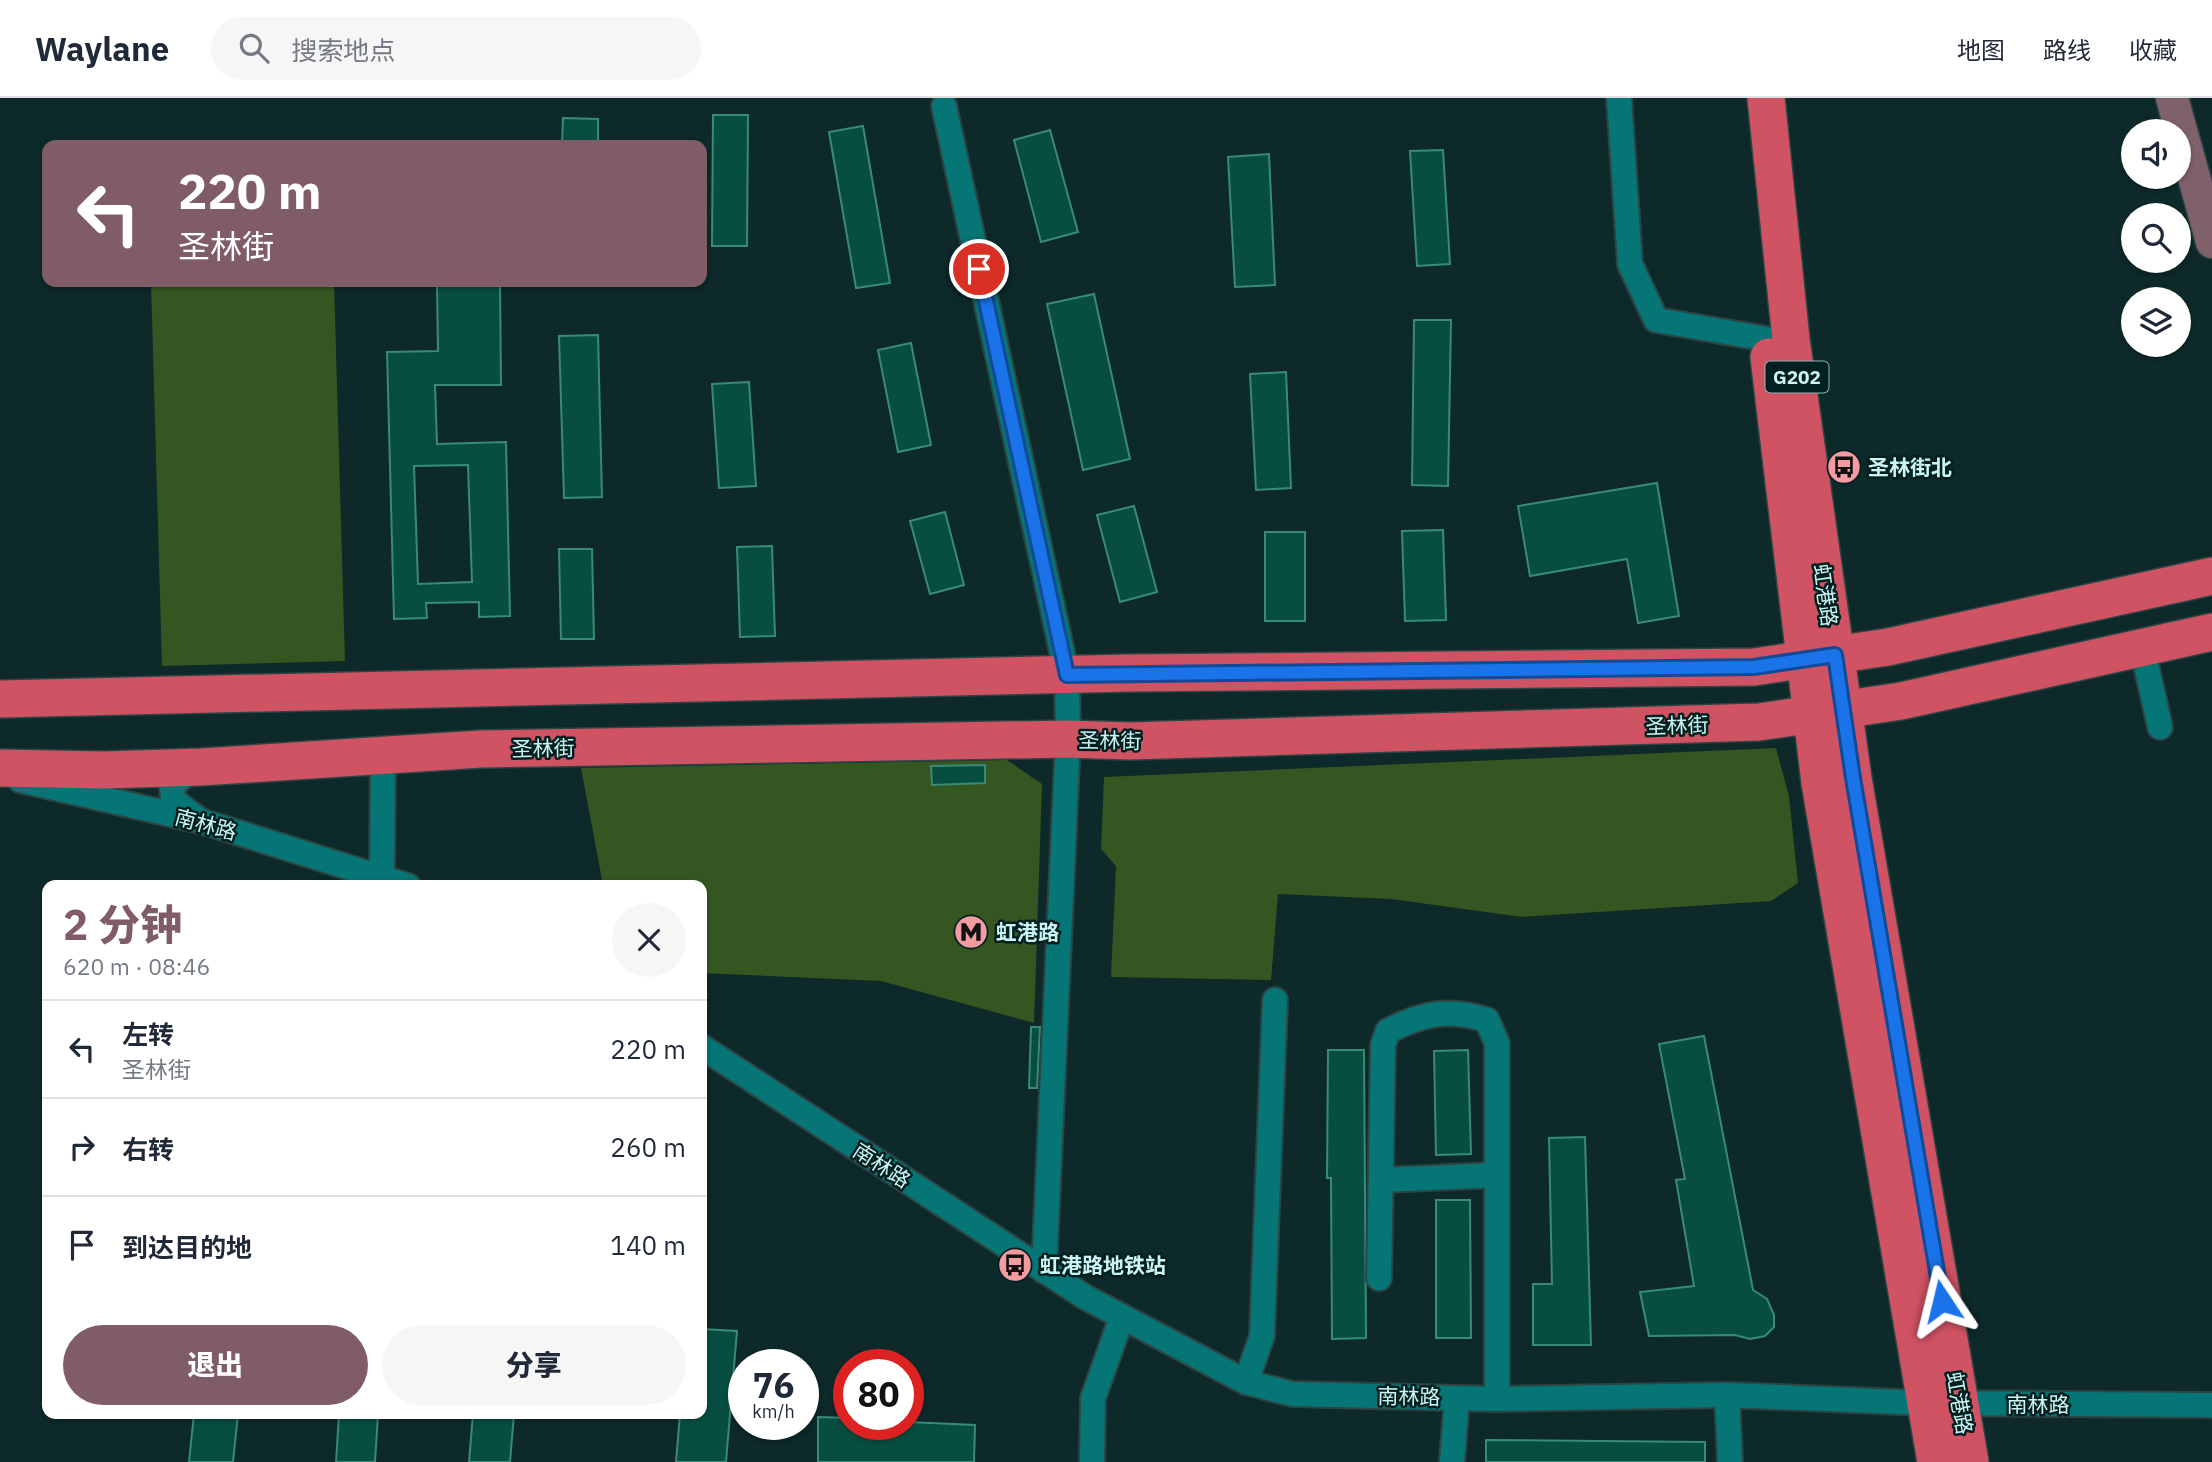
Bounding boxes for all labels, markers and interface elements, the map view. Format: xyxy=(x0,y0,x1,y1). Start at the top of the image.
search box xyxy=(211,17,701,80)
text: Waylane xyxy=(35,27,169,70)
icon: search xyxy=(235,29,273,67)
text: 搜索地点 xyxy=(291,33,395,67)
text: 地图 xyxy=(1957,34,2005,66)
text: 路线 xyxy=(2043,34,2091,66)
text: 收藏 xyxy=(2129,34,2177,66)
map controls xyxy=(2121,119,2191,357)
button: sound xyxy=(2121,119,2191,189)
text: 220 m xyxy=(178,159,322,222)
icon: left xyxy=(63,168,154,259)
button: search xyxy=(2121,203,2191,273)
text: 圣林街 xyxy=(178,225,274,267)
pin xyxy=(949,239,1009,299)
icon: arrive xyxy=(960,250,998,288)
button: layers xyxy=(2121,287,2191,357)
road number: G202 xyxy=(1766,362,1828,392)
bus stop icon: 圣林街北 xyxy=(1825,448,1863,486)
place label: 圣林街北 xyxy=(1868,453,1952,481)
street label: 虹港路 xyxy=(1808,562,1844,628)
street label: 圣林街 xyxy=(1645,710,1709,740)
street label: 圣林街 xyxy=(1078,725,1142,755)
street label: 圣林街 xyxy=(511,733,575,763)
street label: 南林路 xyxy=(172,802,240,846)
text: 2 分钟 xyxy=(63,897,182,952)
button: close xyxy=(612,903,686,977)
metro station icon: 虹港路 xyxy=(952,913,990,951)
place label: 虹港路 xyxy=(996,918,1059,946)
text: 620 m · 08:46 xyxy=(63,951,210,981)
text: 左转 xyxy=(122,1017,174,1051)
icon: left xyxy=(63,1030,101,1068)
text: 220 m xyxy=(610,1032,686,1066)
text: 圣林街 xyxy=(122,1054,191,1084)
icon: right xyxy=(63,1128,101,1166)
text: 260 m xyxy=(610,1130,686,1164)
text: 右转 xyxy=(122,1132,174,1166)
street label: 南林路 xyxy=(848,1136,916,1194)
icon: arrive xyxy=(63,1226,101,1264)
text: 140 m xyxy=(610,1228,686,1262)
text: 到达目的地 xyxy=(122,1230,252,1264)
bus stop icon: 虹港路地铁站 xyxy=(996,1246,1034,1284)
place label: 虹港路地铁站 xyxy=(1040,1251,1166,1279)
position arrow xyxy=(1905,1264,1979,1338)
button: 退出 xyxy=(63,1325,368,1405)
button: 分享 xyxy=(382,1325,686,1405)
speed limit sign: 80 xyxy=(833,1349,924,1440)
text: 76 xyxy=(752,1362,795,1408)
street label: 虹港路 xyxy=(1941,1370,1979,1436)
street label: 南林路 xyxy=(1377,1381,1441,1411)
street label: 南林路 xyxy=(2007,1390,2070,1418)
text: km/h xyxy=(752,1400,795,1423)

